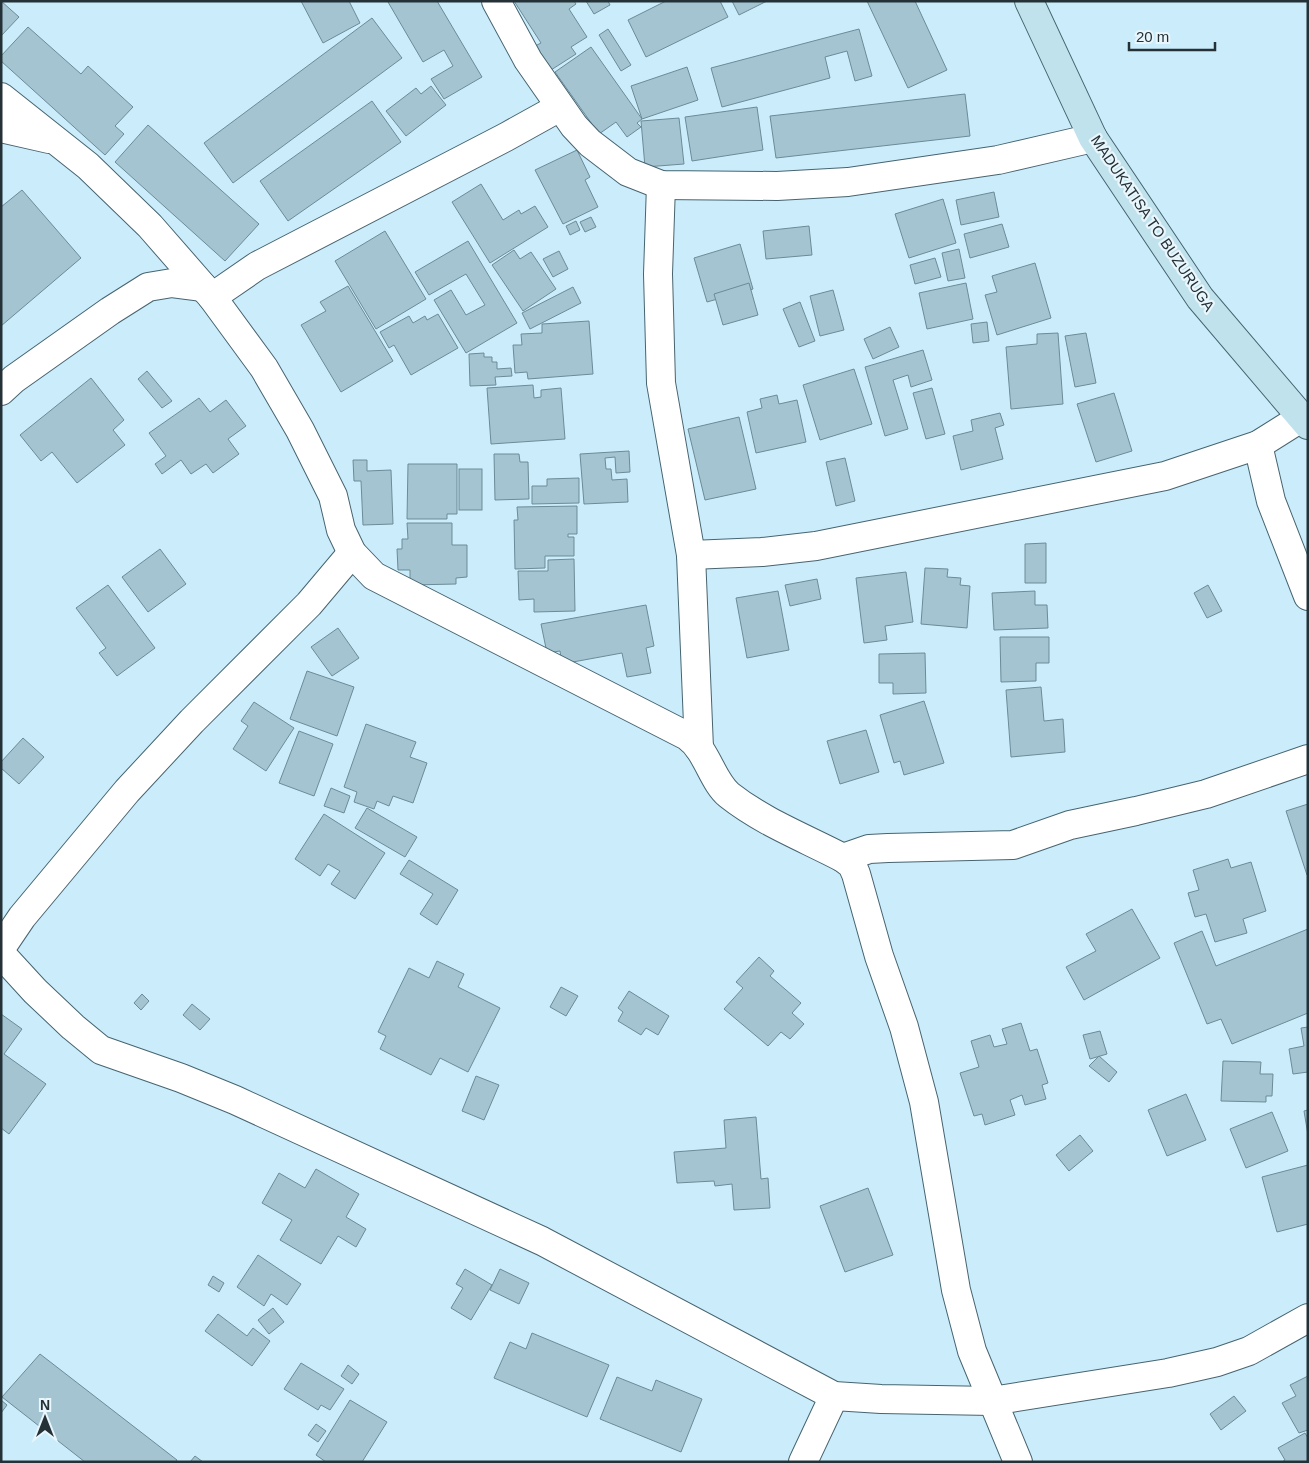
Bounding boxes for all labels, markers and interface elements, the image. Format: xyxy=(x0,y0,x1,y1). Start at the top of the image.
scale bar xyxy=(1129,20,1215,52)
text: 20 m xyxy=(1136,28,1169,45)
street label: MADUKATISA TO BUZURUGA xyxy=(1088,132,1218,314)
north arrow xyxy=(20,1393,70,1443)
text: N xyxy=(40,1397,50,1413)

